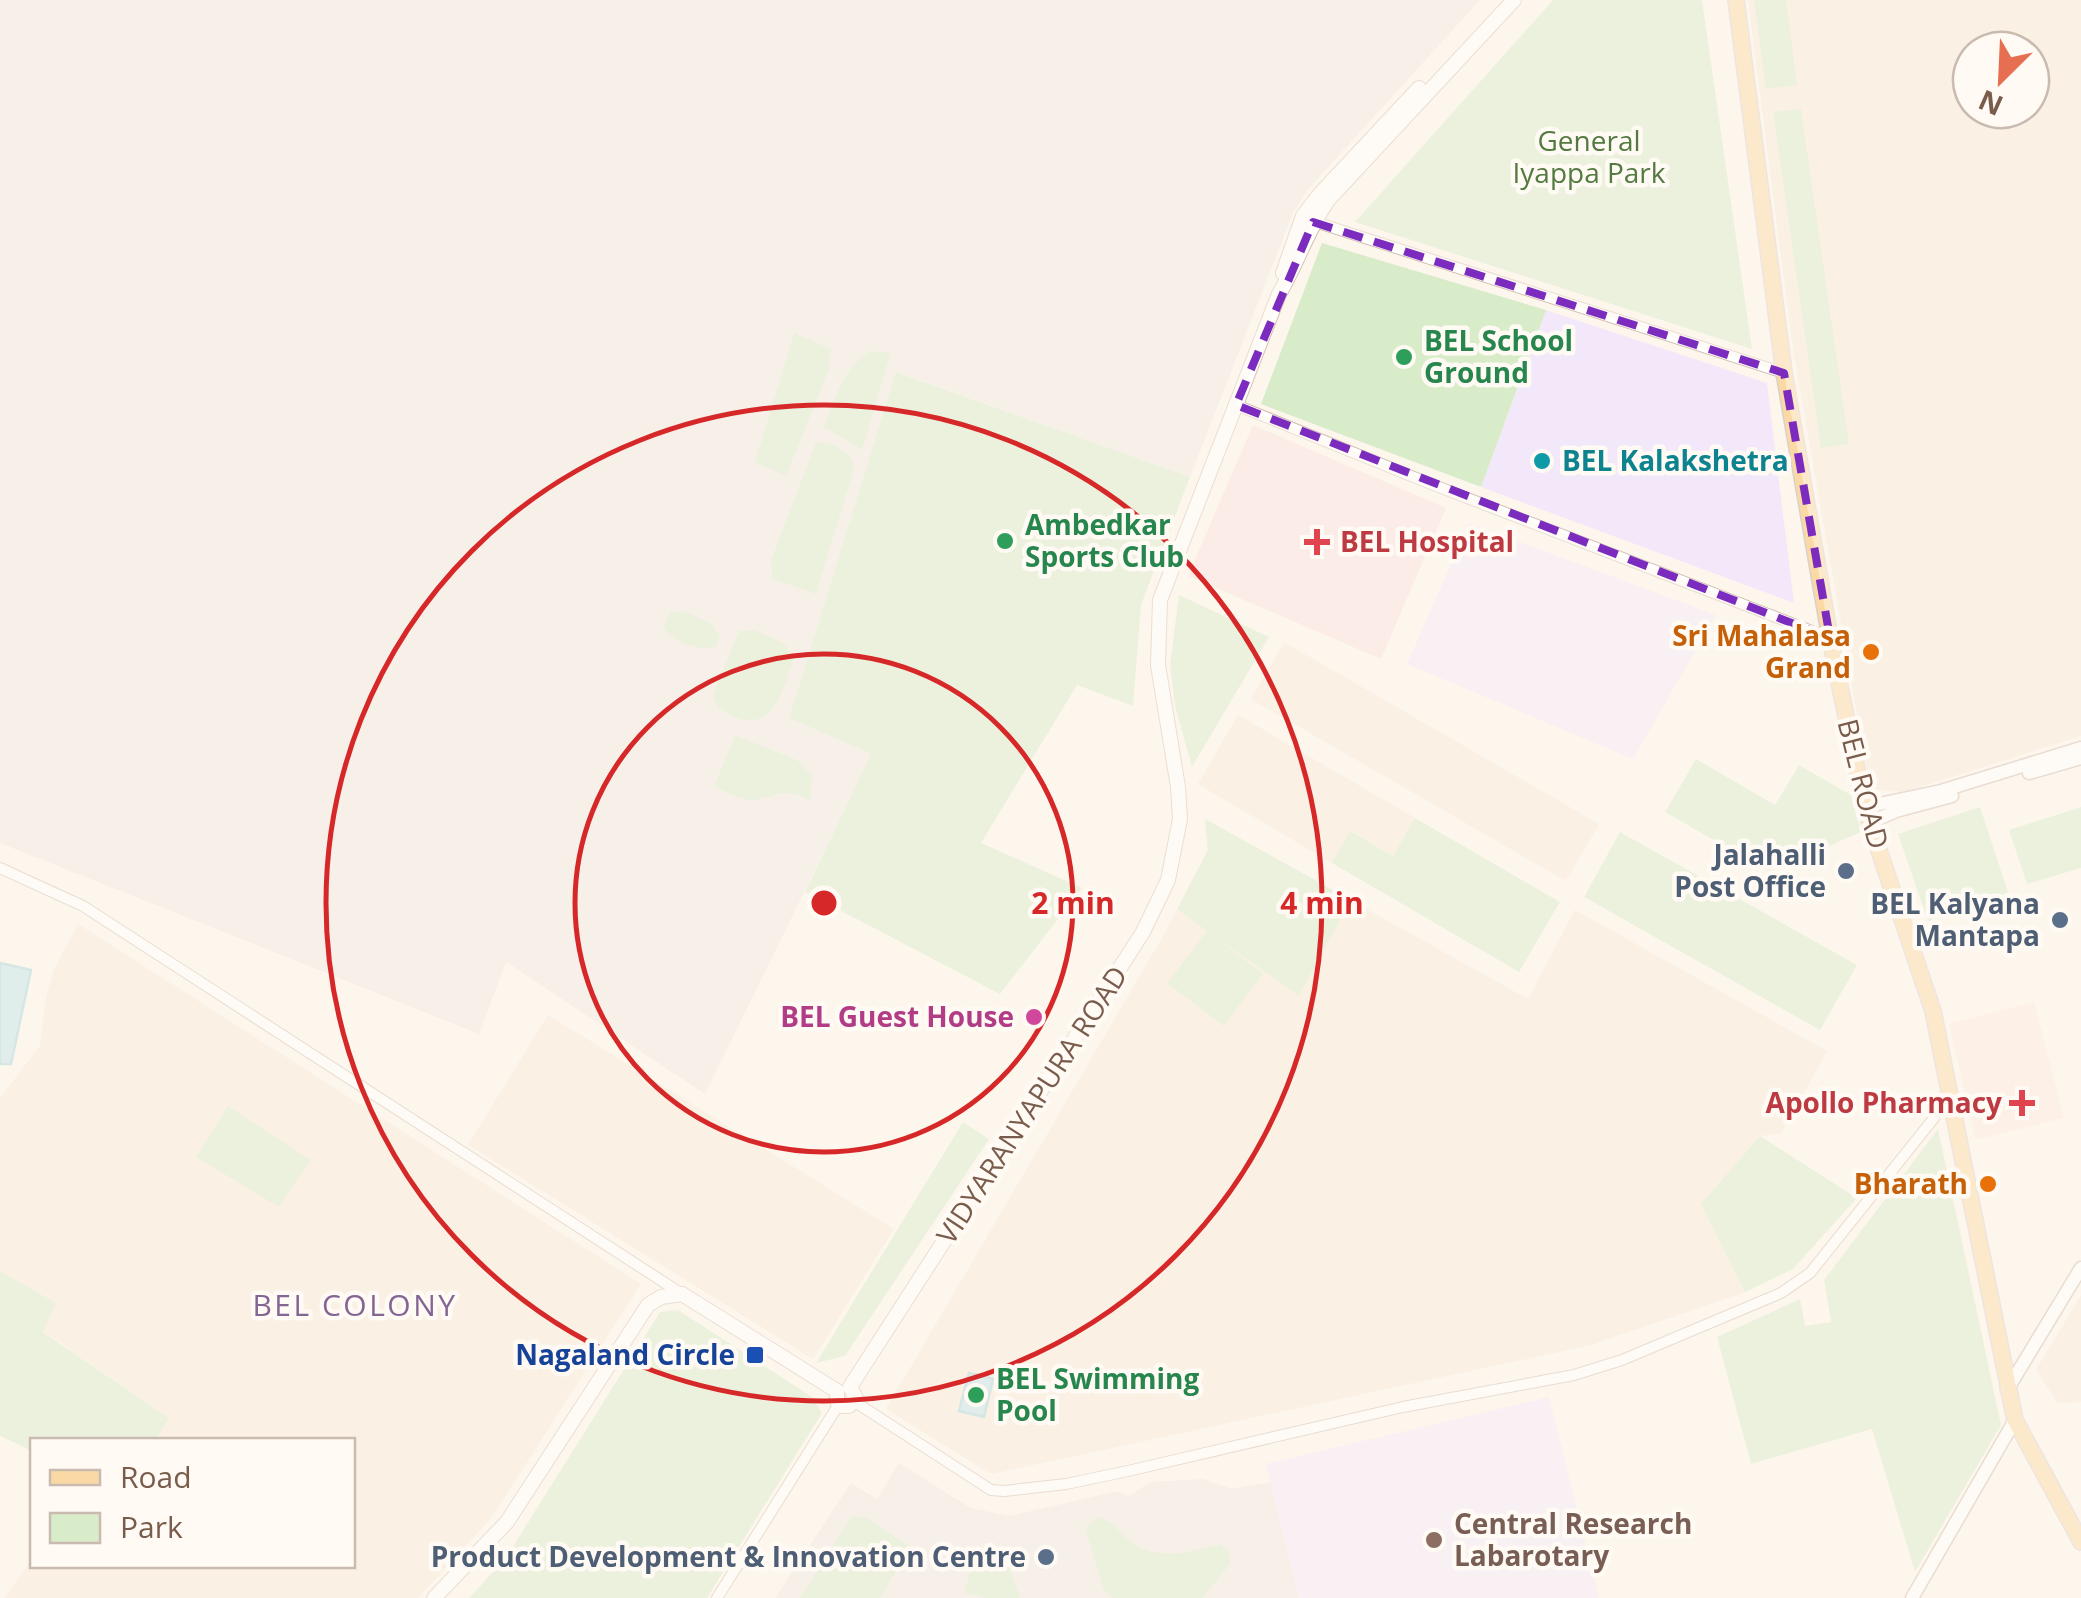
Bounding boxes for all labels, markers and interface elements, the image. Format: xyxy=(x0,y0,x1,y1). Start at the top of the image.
north arrow xyxy=(1951,30,2051,130)
text: N xyxy=(1972,82,2009,126)
park label: General Iyappa Park xyxy=(1512,121,1666,191)
place label: BEL School Ground xyxy=(1424,321,1573,391)
marker: BEL School Ground xyxy=(1393,346,1415,368)
place label: BEL Kalakshetra xyxy=(1562,441,1789,479)
marker: BEL Kalakshetra xyxy=(1531,450,1553,472)
place label: Ambedkar Sports Club xyxy=(1025,505,1184,575)
place label: BEL Hospital xyxy=(1340,522,1514,560)
marker: BEL Hospital xyxy=(1304,529,1330,555)
marker: Ambedkar Sports Club xyxy=(994,530,1016,552)
place label: Sri Mahalasa Grand xyxy=(1672,616,1851,686)
marker: Sri Mahalasa Grand xyxy=(1860,641,1882,663)
street label: BEL ROAD xyxy=(1829,715,1898,853)
place label: Jalahalli Post Office xyxy=(1674,835,1826,905)
marker: Jalahalli Post Office xyxy=(1835,860,1857,882)
text: 2 min xyxy=(1031,882,1115,923)
text: 4 min xyxy=(1280,882,1364,923)
place label: BEL Kalyana Mantapa xyxy=(1870,884,2040,954)
centre of rings xyxy=(806,885,842,921)
marker: BEL Kalyana Mantapa xyxy=(2049,909,2071,931)
street label: VIDYARANYAPURA ROAD xyxy=(927,958,1135,1251)
place label: BEL Guest House xyxy=(780,997,1014,1035)
marker: BEL Guest House xyxy=(1023,1006,1045,1028)
place label: Apollo Pharmacy xyxy=(1766,1083,2002,1121)
marker: Apollo Pharmacy xyxy=(2011,1092,2033,1114)
place label: Bharath xyxy=(1854,1164,1968,1202)
marker: Bharath xyxy=(1977,1173,1999,1195)
district label: BEL COLONY xyxy=(252,1284,458,1325)
place label: Nagaland Circle xyxy=(515,1335,735,1373)
marker: Nagaland Circle xyxy=(744,1344,766,1366)
place label: BEL Swimming Pool xyxy=(996,1359,1199,1429)
marker: BEL Swimming Pool xyxy=(965,1384,987,1406)
legend xyxy=(30,1438,355,1568)
text: Road xyxy=(120,1456,192,1497)
place label: Central Research Labarotary xyxy=(1454,1504,1692,1574)
text: Park xyxy=(120,1506,183,1547)
marker: Central Research Labarotary xyxy=(1423,1529,1445,1551)
place label: Product Development & Innovation Centre xyxy=(431,1537,1026,1575)
marker: Product Development & Innovation Centre xyxy=(1035,1546,1057,1568)

